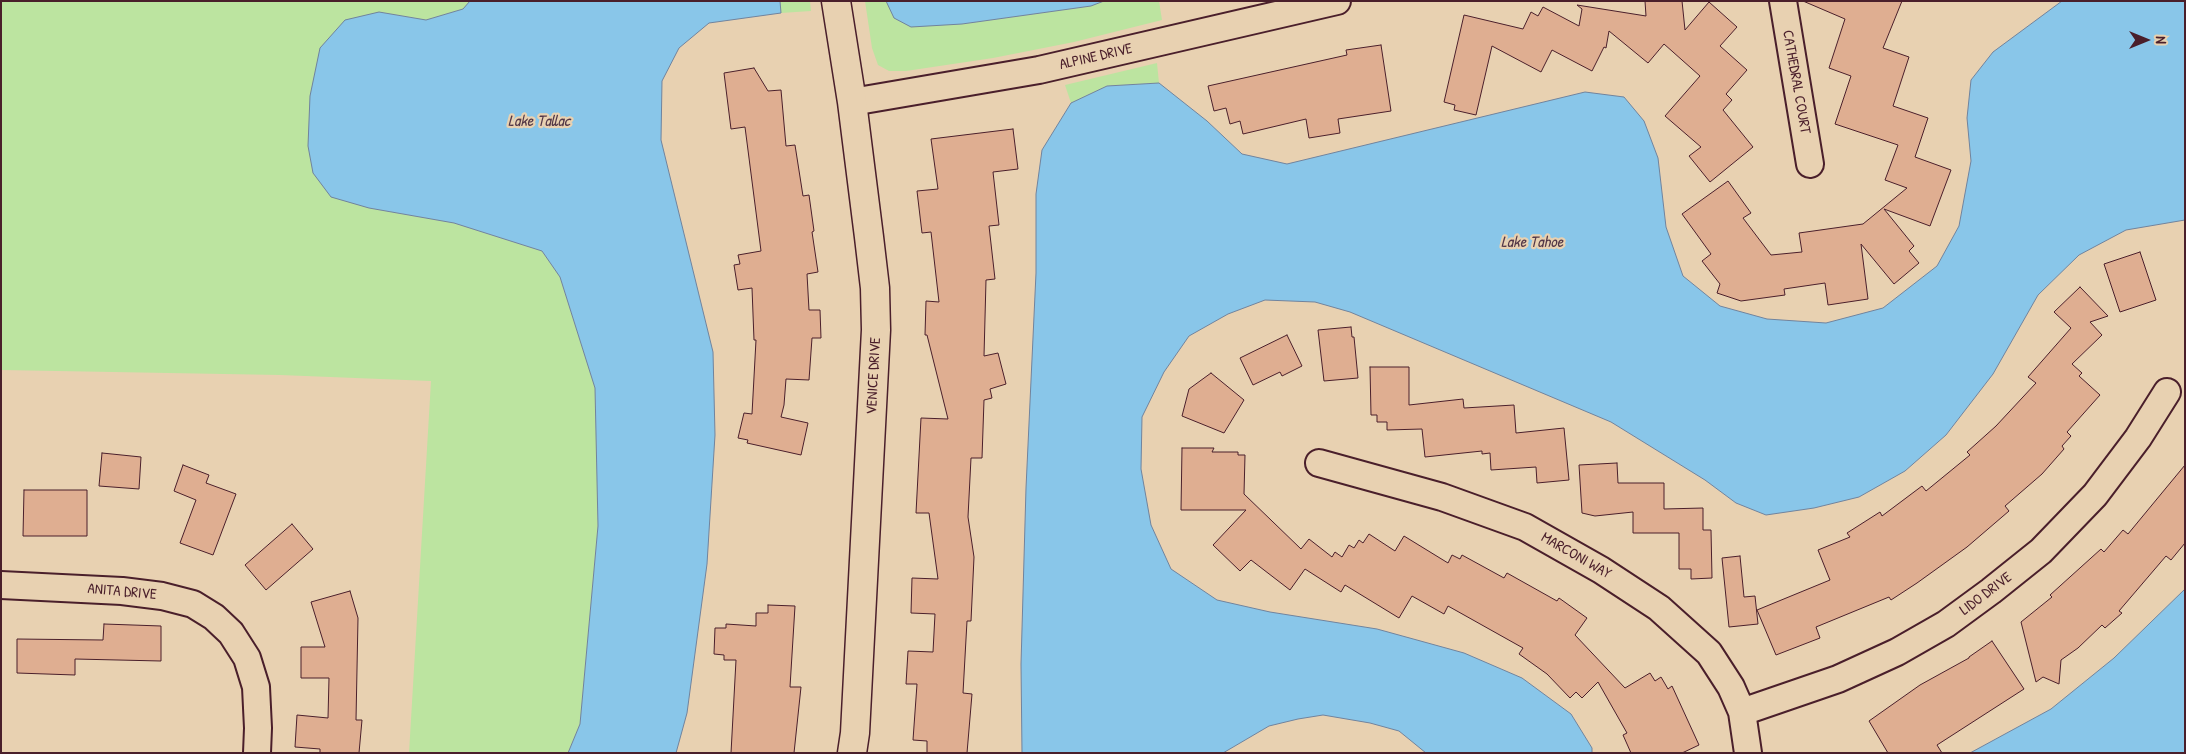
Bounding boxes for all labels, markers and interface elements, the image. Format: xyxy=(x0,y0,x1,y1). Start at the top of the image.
north arrow xyxy=(2121,15,2171,65)
street label: CATHEDRAL COURT xyxy=(1778,29,1814,135)
text: N xyxy=(2152,36,2171,44)
street label: ALPINE DRIVE xyxy=(1058,40,1134,74)
water label: Lake Tallac xyxy=(508,112,570,132)
water label: Lake Tahoe xyxy=(1501,233,1563,253)
street label: VENICE DRIVE xyxy=(863,337,885,415)
street label: MARCONI WAY xyxy=(1538,529,1614,583)
street label: LIDO DRIVE xyxy=(1956,569,2016,619)
street label: ANITA DRIVE xyxy=(87,580,157,604)

